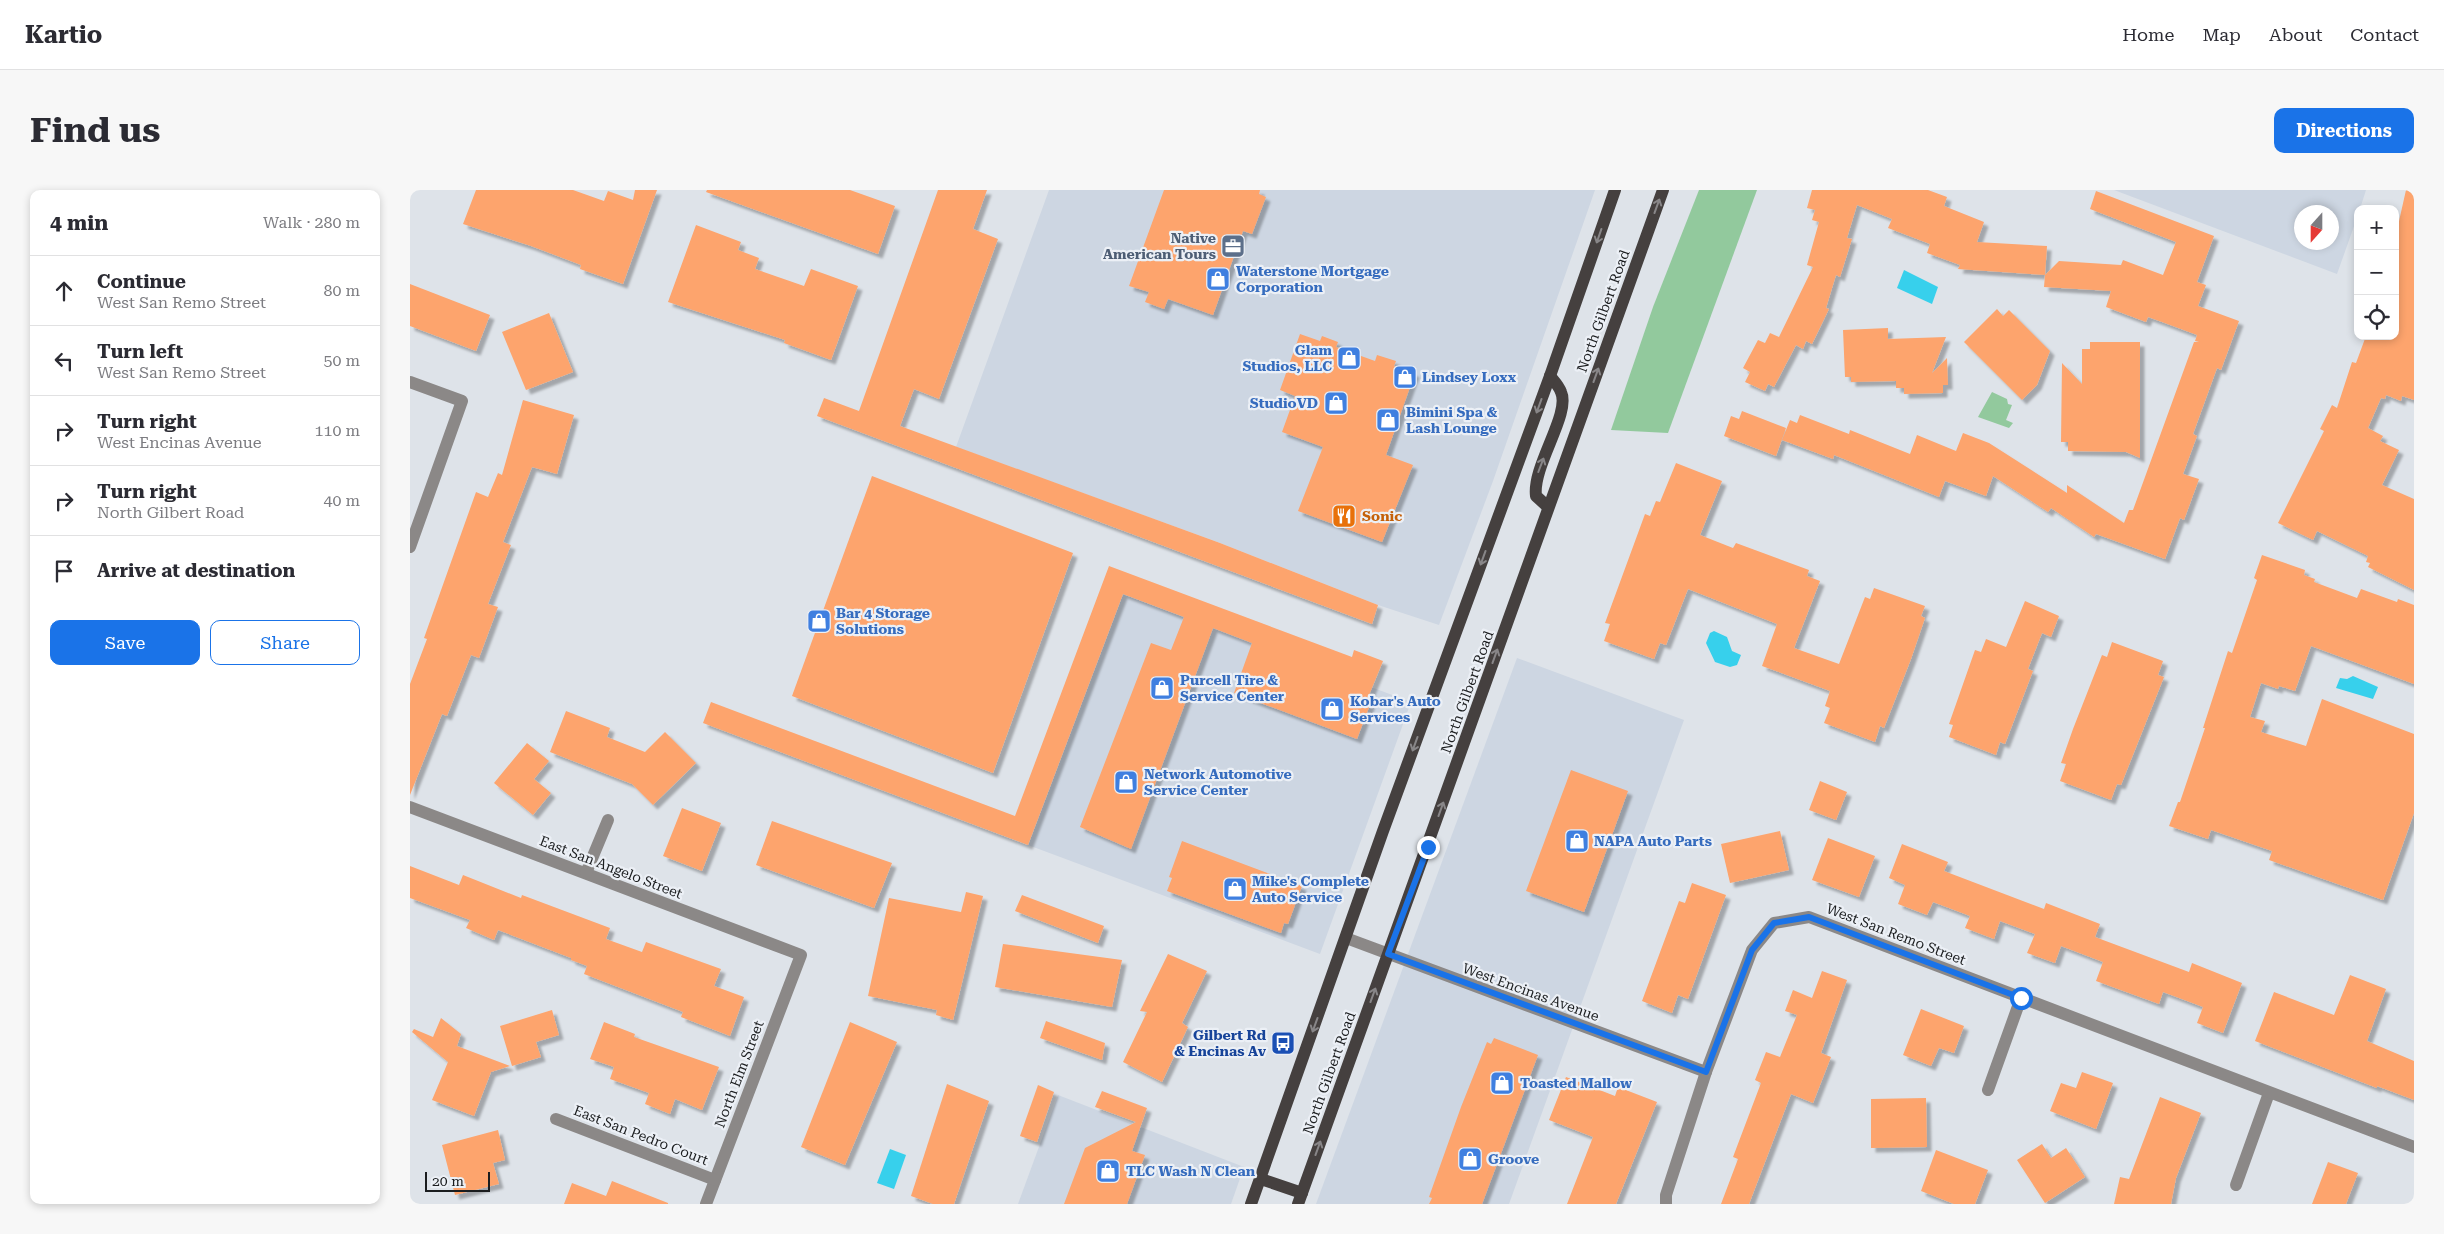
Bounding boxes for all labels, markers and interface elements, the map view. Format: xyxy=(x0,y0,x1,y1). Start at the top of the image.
text: Kartio xyxy=(25,21,102,49)
text: Home xyxy=(2122,24,2174,45)
text: Map xyxy=(2202,24,2241,45)
text: About xyxy=(2269,24,2322,45)
text: Contact xyxy=(2350,24,2419,45)
button: Directions xyxy=(2274,108,2414,153)
text: Find us xyxy=(30,110,160,151)
one-way arrow xyxy=(1653,198,1662,214)
north arrow xyxy=(2294,205,2339,250)
map controls xyxy=(2354,205,2399,340)
button: + xyxy=(2354,205,2399,250)
text: 4 min xyxy=(50,211,108,235)
text: Walk · 280 m xyxy=(263,213,360,232)
one-way arrow xyxy=(1594,228,1603,243)
place label: Native American Tours xyxy=(1103,230,1216,262)
office icon: Native American Tours xyxy=(1220,233,1246,259)
street label: North Gilbert Road xyxy=(1573,248,1633,374)
button: − xyxy=(2354,250,2399,295)
place label: Waterstone Mortgage Corporation xyxy=(1236,263,1389,295)
shop icon: Waterstone Mortgage Corporation xyxy=(1205,266,1231,292)
text: Continue xyxy=(97,270,186,293)
icon: ahead xyxy=(50,277,78,305)
text: 80 m xyxy=(323,281,360,300)
text: West San Remo Street xyxy=(97,293,266,312)
button: locate xyxy=(2354,295,2399,340)
text: Turn left xyxy=(97,340,183,363)
place label: Glam Studios, LLC xyxy=(1242,342,1333,374)
shop icon: Glam Studios, LLC xyxy=(1336,345,1362,371)
icon: left xyxy=(50,347,78,375)
text: 50 m xyxy=(323,351,360,370)
text: West San Remo Street xyxy=(97,363,266,382)
shop icon: Lindsey Loxx xyxy=(1392,364,1418,390)
one-way arrow xyxy=(1592,368,1601,383)
place label: Lindsey Loxx xyxy=(1422,369,1517,385)
shop icon: StudioVD xyxy=(1323,390,1349,416)
place label: StudioVD xyxy=(1250,395,1318,411)
one-way arrow xyxy=(1534,397,1543,413)
place label: Bimini Spa & Lash Lounge xyxy=(1406,404,1497,436)
shop icon: Bimini Spa & Lash Lounge xyxy=(1375,407,1401,433)
text: Turn right xyxy=(97,410,197,433)
icon: right xyxy=(50,417,78,445)
text: 110 m xyxy=(314,421,360,440)
text: West Encinas Avenue xyxy=(97,433,262,452)
one-way arrow xyxy=(1537,458,1546,473)
text: Turn right xyxy=(97,480,197,503)
icon: right xyxy=(50,487,78,515)
text: 40 m xyxy=(323,491,360,510)
text: North Gilbert Road xyxy=(97,503,244,522)
restaurant icon: Sonic xyxy=(1331,503,1357,529)
place label: Sonic xyxy=(1362,508,1402,524)
one-way arrow xyxy=(1478,550,1487,565)
icon: arrive xyxy=(50,557,78,585)
text: Arrive at destination xyxy=(97,559,295,582)
place label: Bar 4 Storage Solutions xyxy=(836,605,930,637)
shop icon: Bar 4 Storage Solutions xyxy=(806,608,832,634)
button: Save xyxy=(50,620,200,665)
button: Share xyxy=(210,620,360,665)
street label: North Gilbert Road xyxy=(1437,629,1497,755)
one-way arrow xyxy=(1491,649,1500,664)
place label: Purcell Tire & Service Center xyxy=(1180,672,1285,704)
shop icon: Purcell Tire & Service Center xyxy=(1149,675,1175,701)
place label: Kobar's Auto Services xyxy=(1350,693,1441,725)
shop icon: Kobar's Auto Services xyxy=(1319,696,1345,722)
one-way arrow xyxy=(1410,735,1419,751)
place label: Network Automotive Service Center xyxy=(1144,766,1292,798)
shop icon: Network Automotive Service Center xyxy=(1113,769,1139,795)
one-way arrow xyxy=(1437,802,1446,817)
shop icon: NAPA Auto Parts xyxy=(1564,828,1590,854)
street label: East San Angelo Street xyxy=(537,832,685,902)
place label: NAPA Auto Parts xyxy=(1594,833,1712,849)
route end xyxy=(1417,836,1440,859)
place label: Mike's Complete Auto Service xyxy=(1252,873,1369,905)
shop icon: Mike's Complete Auto Service xyxy=(1222,876,1248,902)
street label: West San Remo Street xyxy=(1824,900,1968,968)
street label: West Encinas Avenue xyxy=(1461,960,1602,1024)
one-way arrow xyxy=(1369,987,1378,1003)
route start xyxy=(2010,987,2033,1010)
street label: North Gilbert Road xyxy=(1299,1010,1359,1136)
one-way arrow xyxy=(1310,1017,1319,1033)
street label: North Elm Street xyxy=(711,1018,767,1130)
place label: Gilbert Rd & Encinas Av xyxy=(1174,1027,1267,1059)
bus stop icon: Gilbert Rd & Encinas Av xyxy=(1270,1030,1296,1056)
shop icon: Toasted Mallow xyxy=(1489,1070,1515,1096)
place label: Toasted Mallow xyxy=(1520,1075,1632,1091)
street label: East San Pedro Court xyxy=(571,1102,711,1168)
one-way arrow xyxy=(1314,1140,1323,1156)
shop icon: Groove xyxy=(1457,1146,1483,1172)
place label: Groove xyxy=(1488,1151,1539,1167)
shop icon: TLC Wash N Clean xyxy=(1095,1158,1121,1184)
place label: TLC Wash N Clean xyxy=(1126,1163,1256,1179)
scale bar xyxy=(425,1169,490,1192)
text: 20 m xyxy=(432,1173,464,1189)

